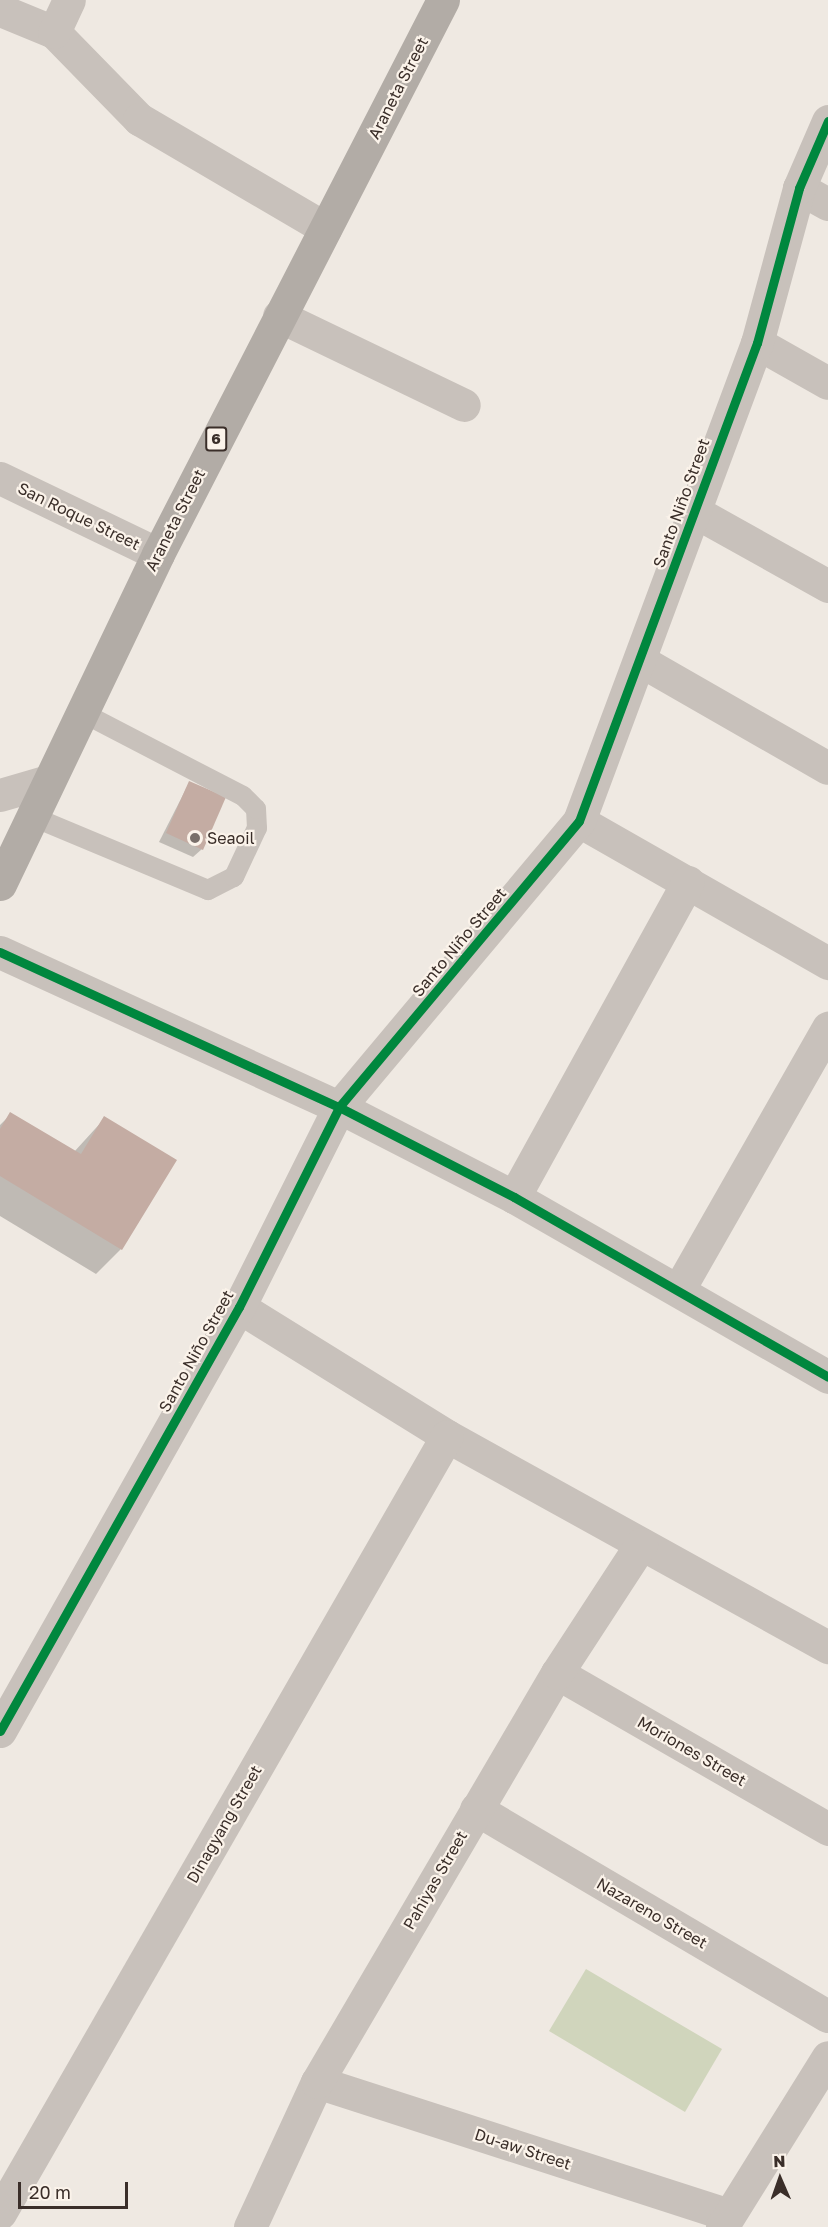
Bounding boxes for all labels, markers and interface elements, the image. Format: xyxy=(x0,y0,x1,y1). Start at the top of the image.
street label: Araneta Street xyxy=(364,34,432,142)
road number: 6 xyxy=(204,427,228,451)
street label: Santo Niño Street xyxy=(649,436,713,570)
street label: Araneta Street xyxy=(141,466,209,574)
street label: San Roque Street xyxy=(15,478,143,554)
place label: Seaoil xyxy=(207,828,255,848)
marker: Seaoil xyxy=(188,831,202,845)
street label: Santo Niño Street xyxy=(408,884,510,1000)
street label: Santo Niño Street xyxy=(155,1287,237,1415)
street label: Moriones Street xyxy=(634,1712,750,1790)
street label: Dinagyang Street xyxy=(182,1762,266,1886)
street label: Pahiyas Street xyxy=(399,1827,471,1933)
street label: Nazareno Street xyxy=(593,1874,711,1952)
street label: Du-aw Street xyxy=(472,2124,574,2174)
north arrow xyxy=(750,2149,810,2209)
text: N xyxy=(773,2151,786,2171)
scale bar xyxy=(21,2170,130,2208)
text: 20 m xyxy=(29,2181,71,2203)

